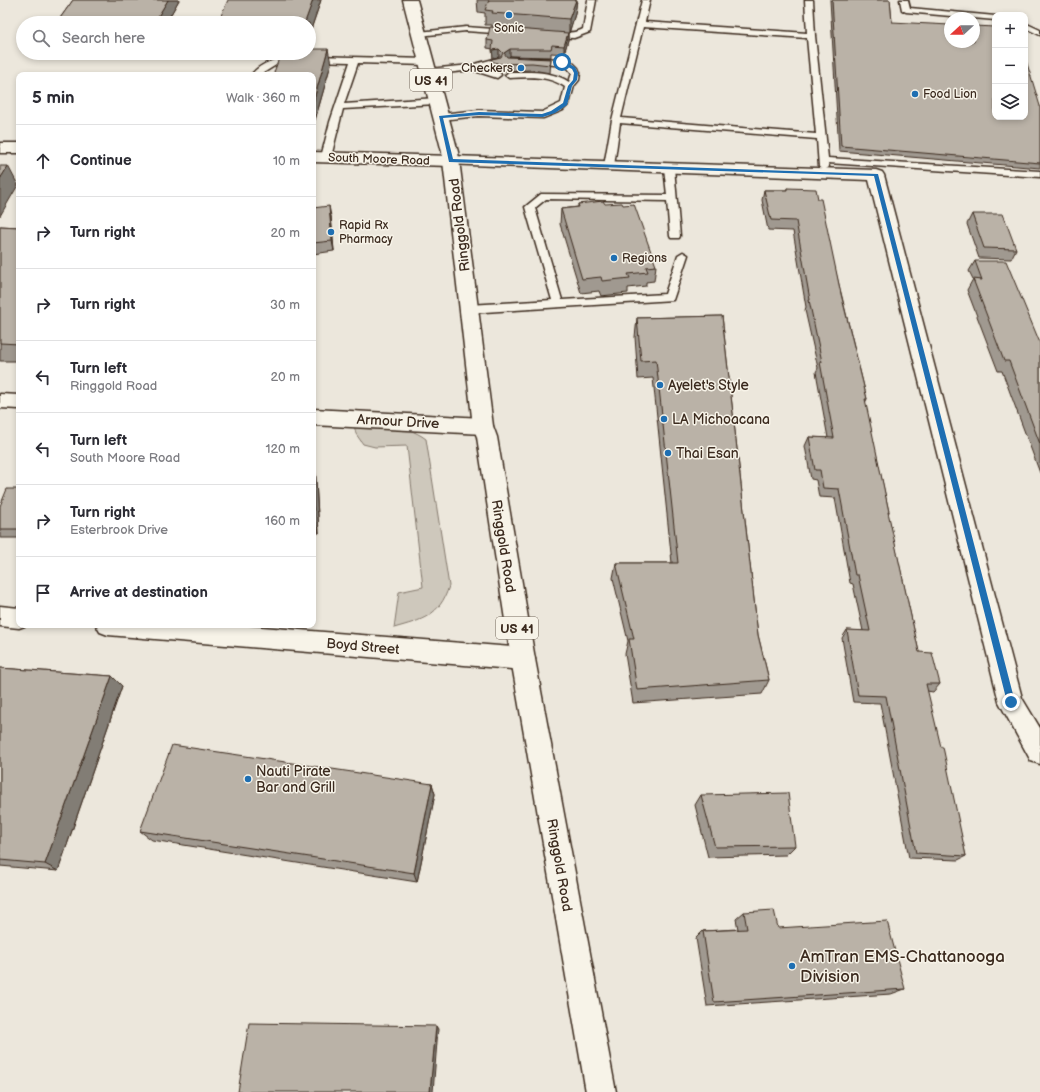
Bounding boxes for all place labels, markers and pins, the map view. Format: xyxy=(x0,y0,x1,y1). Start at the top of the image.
marker: Sonic xyxy=(504,10,514,20)
place label: Sonic xyxy=(494,21,524,36)
place label: Checkers xyxy=(461,61,513,76)
marker: Checkers xyxy=(516,63,526,73)
place label: Food Lion xyxy=(923,87,977,102)
marker: Food Lion xyxy=(910,89,920,99)
place label: Rapid Rx Pharmacy xyxy=(339,218,393,247)
marker: Rapid Rx Pharmacy xyxy=(326,227,336,237)
place label: Regions xyxy=(622,251,667,266)
marker: Regions xyxy=(609,253,619,263)
place label: Ayelet's Style xyxy=(668,377,749,394)
marker: Ayelet's Style xyxy=(655,380,665,390)
place label: LA Michoacana xyxy=(672,411,770,428)
marker: LA Michoacana xyxy=(659,414,669,424)
place label: Thai Esan xyxy=(676,445,739,462)
marker: Thai Esan xyxy=(663,448,673,458)
place label: Nauti Pirate Bar and Grill xyxy=(256,763,335,796)
marker: Nauti Pirate Bar and Grill xyxy=(243,774,253,784)
place label: AmTran EMS-Chattanooga Division xyxy=(800,947,1005,987)
marker: AmTran EMS-Chattanooga Division xyxy=(787,961,797,971)

